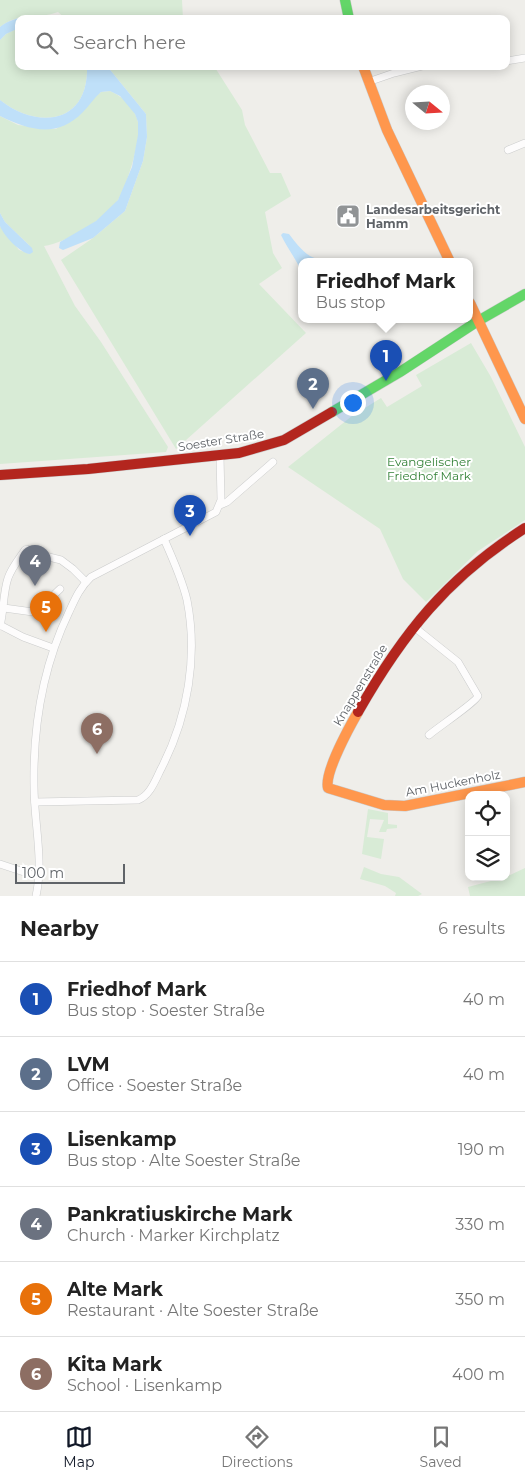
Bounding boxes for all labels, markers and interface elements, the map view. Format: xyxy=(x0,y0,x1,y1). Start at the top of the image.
search box xyxy=(15,15,510,70)
icon: search xyxy=(33,29,61,57)
text: Search here xyxy=(73,31,186,54)
north arrow xyxy=(405,85,450,130)
place label: Landesarbeitsgericht Hamm xyxy=(366,202,501,231)
public building icon: Landesarbeitsgericht Hamm xyxy=(335,203,361,229)
popup xyxy=(298,258,473,323)
text: Friedhof Mark xyxy=(316,270,455,293)
text: Bus stop xyxy=(316,293,385,312)
pin: 1 xyxy=(370,340,402,381)
pin: 2 xyxy=(297,368,329,409)
your location xyxy=(340,390,366,416)
street label: Soester Straße xyxy=(177,426,265,454)
park label: Evangelischer Friedhof Mark xyxy=(387,454,472,483)
pin: 3 xyxy=(174,495,206,536)
pin: 4 xyxy=(19,545,51,586)
pin: 5 xyxy=(30,591,62,632)
street label: Knappenstraße xyxy=(330,641,390,729)
pin: 6 xyxy=(81,713,113,754)
street label: Am Huckenholz xyxy=(404,766,502,800)
map controls xyxy=(465,791,510,881)
button: locate xyxy=(465,791,510,836)
button: layers xyxy=(465,836,510,881)
scale bar xyxy=(15,861,125,884)
text: 100 m xyxy=(22,864,64,882)
text: Nearby xyxy=(20,916,99,941)
text: 6 results xyxy=(438,919,505,938)
text: Friedhof Mark xyxy=(67,978,207,1001)
text: 1 xyxy=(33,990,39,1009)
text: 40 m xyxy=(463,990,505,1009)
text: Bus stop · Soester Straße xyxy=(67,1001,265,1020)
text: LVM xyxy=(67,1053,110,1076)
text: 2 xyxy=(31,1065,41,1084)
text: 40 m xyxy=(463,1065,505,1084)
text: Office · Soester Straße xyxy=(67,1076,242,1095)
text: Lisenkamp xyxy=(67,1128,176,1151)
text: 3 xyxy=(31,1140,41,1159)
text: 190 m xyxy=(458,1140,505,1159)
text: Bus stop · Alte Soester Straße xyxy=(67,1151,301,1170)
text: Pankratiuskirche Mark xyxy=(67,1203,293,1226)
text: 4 xyxy=(30,1215,42,1234)
text: 330 m xyxy=(455,1215,505,1234)
text: Church · Marker Kirchplatz xyxy=(67,1226,280,1245)
text: Alte Mark xyxy=(67,1278,163,1301)
text: 5 xyxy=(31,1290,41,1309)
text: 350 m xyxy=(455,1290,505,1309)
text: Restaurant · Alte Soester Straße xyxy=(67,1301,319,1320)
text: Kita Mark xyxy=(67,1353,162,1376)
text: 6 xyxy=(31,1365,41,1384)
text: 400 m xyxy=(452,1365,505,1384)
text: School · Lisenkamp xyxy=(67,1376,222,1395)
tab: Map xyxy=(63,1423,94,1471)
tab: Directions xyxy=(221,1423,293,1471)
tab: Saved xyxy=(420,1423,462,1471)

